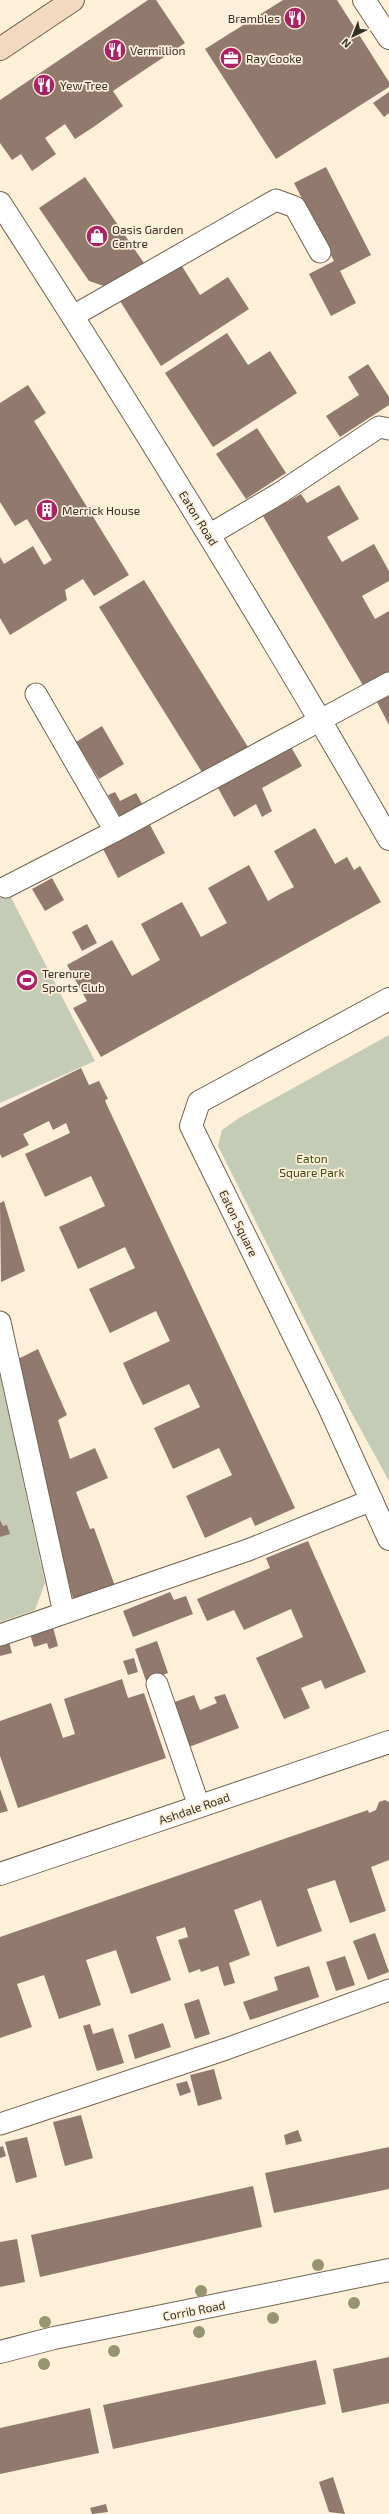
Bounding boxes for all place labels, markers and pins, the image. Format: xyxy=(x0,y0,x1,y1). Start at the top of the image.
restaurant icon: Brambles xyxy=(282,5,308,31)
place label: Brambles xyxy=(228,11,280,25)
restaurant icon: Vermillion xyxy=(102,37,128,63)
place label: Vermillion xyxy=(130,43,186,57)
office icon: Ray Cooke xyxy=(218,45,244,71)
place label: Ray Cooke xyxy=(246,51,302,65)
restaurant icon: Yew Tree xyxy=(31,72,57,98)
place label: Yew Tree xyxy=(60,78,108,92)
place label: Oasis Garden Centre xyxy=(112,222,184,250)
shop icon: Oasis Garden Centre xyxy=(84,223,110,249)
building icon: Merrick House xyxy=(34,497,60,523)
place label: Merrick House xyxy=(62,503,140,517)
place label: Terenure Sports Club xyxy=(42,966,105,994)
sports icon: Terenure Sports Club xyxy=(14,967,40,993)

